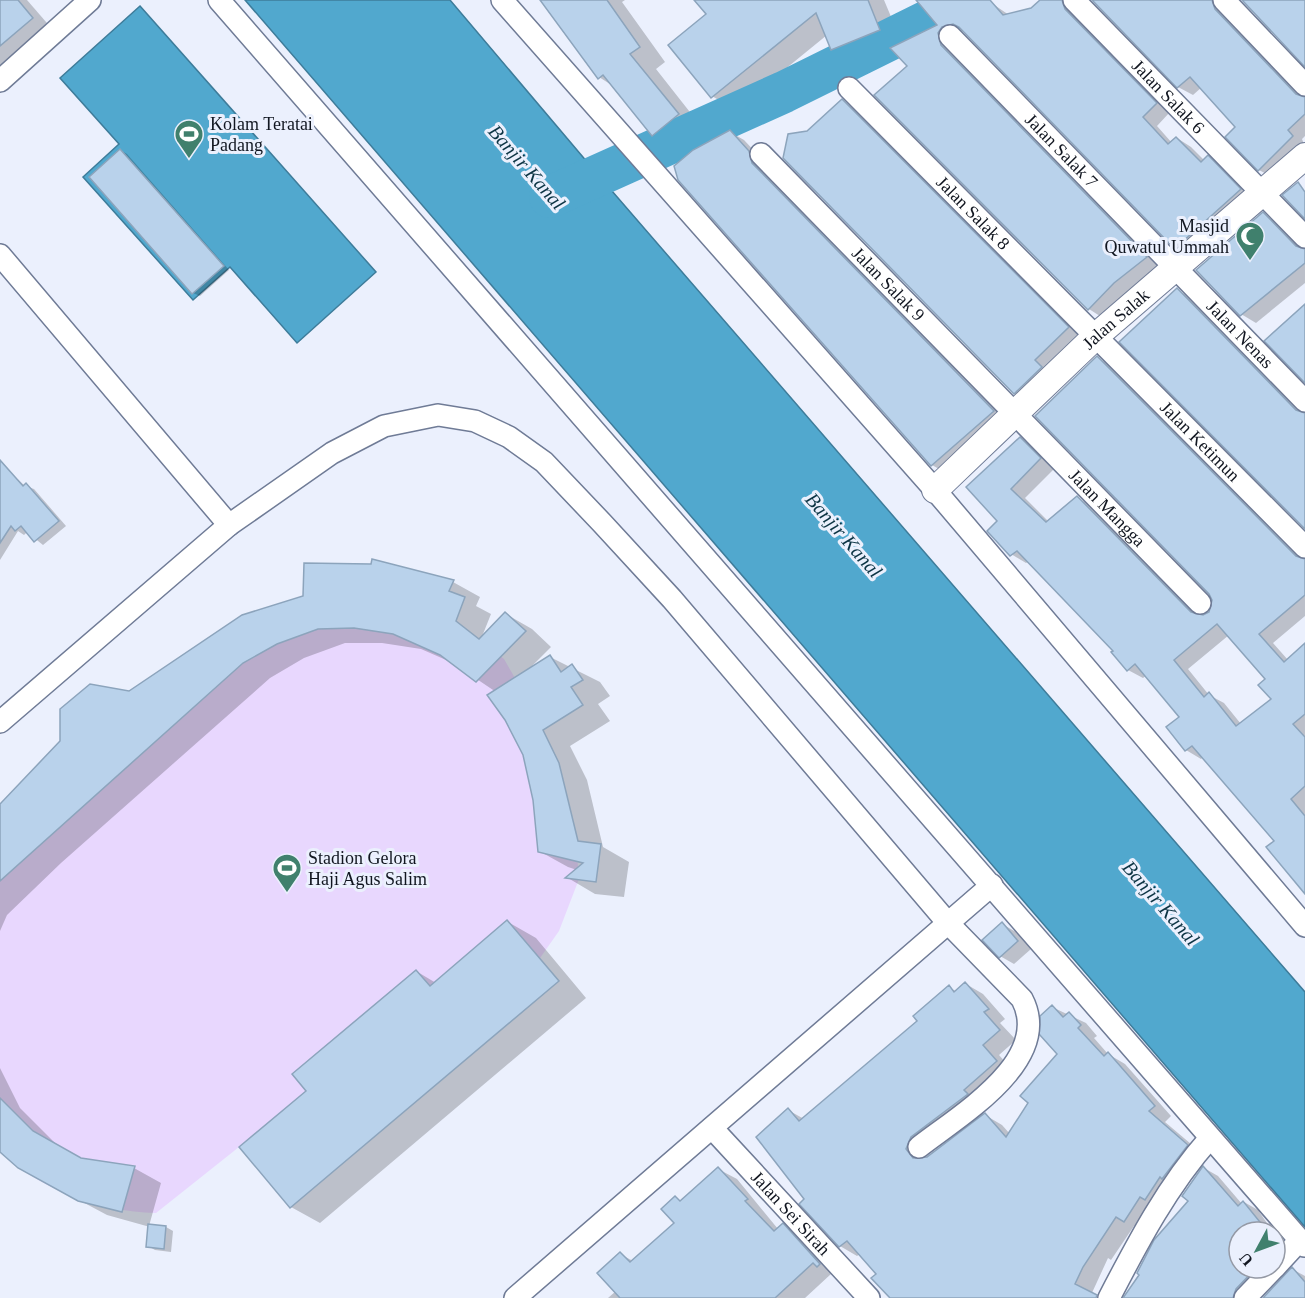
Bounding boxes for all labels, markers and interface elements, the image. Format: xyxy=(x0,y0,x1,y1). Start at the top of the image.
street label: Jalan Salak 6 xyxy=(1128,56,1209,138)
street label: Jalan Salak 7 xyxy=(1021,110,1102,192)
place label: Kolam Teratai Padang xyxy=(210,114,313,155)
sports icon: Kolam Teratai Padang xyxy=(173,118,205,160)
water label: Banjir Kanal xyxy=(483,120,570,215)
street label: Jalan Salak 8 xyxy=(932,172,1014,254)
place label: Masjid Quwatul Ummah xyxy=(1105,216,1229,257)
mosque icon: Masjid Quwatul Ummah xyxy=(1234,220,1266,262)
street label: Jalan Salak 9 xyxy=(848,243,929,325)
street label: Jalan Salak xyxy=(1079,285,1153,353)
street label: Jalan Nenas xyxy=(1203,296,1277,372)
street label: Jalan Ketimun xyxy=(1156,397,1244,485)
street label: Jalan Mangga xyxy=(1065,465,1149,551)
water label: Banjir Kanal xyxy=(800,488,887,583)
place label: Stadion Gelora Haji Agus Salim xyxy=(308,848,427,889)
sports icon: Stadion Gelora Haji Agus Salim xyxy=(271,852,303,894)
water label: Banjir Kanal xyxy=(1117,856,1204,951)
street label: Jalan Sei Sirah xyxy=(747,1167,834,1259)
north arrow xyxy=(1227,1220,1287,1280)
text: U xyxy=(1236,1249,1256,1269)

